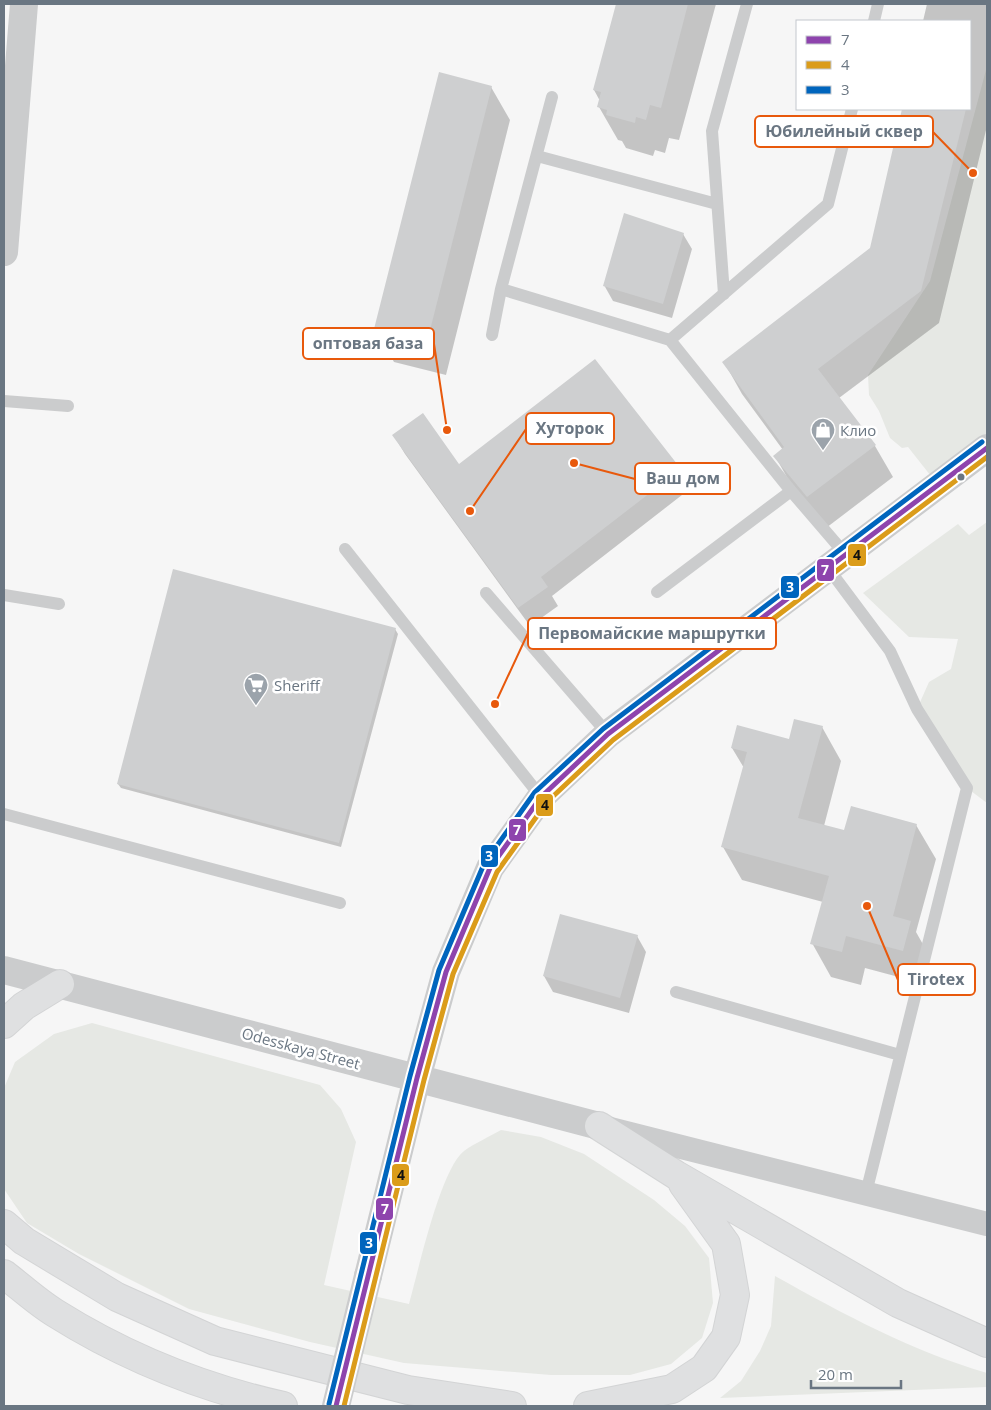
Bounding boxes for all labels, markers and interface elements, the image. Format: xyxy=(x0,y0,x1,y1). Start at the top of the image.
legend xyxy=(796,20,971,110)
text: 7 xyxy=(841,29,850,49)
text: 4 xyxy=(841,54,850,74)
text: 3 xyxy=(841,79,850,99)
callout: Юбилейный сквер xyxy=(755,116,933,147)
text: Юбилейный сквер xyxy=(765,120,923,142)
callout: оптовая база xyxy=(303,328,434,359)
text: оптовая база xyxy=(313,332,423,354)
callout: Хуторок xyxy=(526,413,614,444)
text: Хуторок xyxy=(536,417,604,439)
shop icon: Клио xyxy=(810,417,836,451)
place label: Клио xyxy=(840,420,876,440)
callout: Ваш дом xyxy=(635,463,730,494)
text: Ваш дом xyxy=(646,467,720,489)
unlabelled marker xyxy=(956,472,966,482)
line badge: 4 xyxy=(847,543,867,567)
text: 4 xyxy=(853,545,861,564)
line badge: 7 xyxy=(816,558,835,582)
text: 7 xyxy=(821,560,829,579)
line badge: 3 xyxy=(780,575,800,599)
text: 3 xyxy=(786,577,794,596)
callout: Первомайские маршрутки xyxy=(528,618,776,649)
text: Первомайские маршрутки xyxy=(538,622,766,644)
supermarket icon: Sheriff xyxy=(243,672,269,706)
place label: Sheriff xyxy=(274,675,321,695)
line badge: 4 xyxy=(535,793,554,817)
text: 4 xyxy=(541,795,549,814)
line badge: 7 xyxy=(508,818,527,842)
text: 7 xyxy=(513,820,521,839)
line badge: 3 xyxy=(480,844,499,868)
text: 3 xyxy=(485,846,493,865)
callout: Tirotex xyxy=(898,964,975,995)
text: Tirotex xyxy=(908,968,965,990)
street label: Odesskaya Street xyxy=(240,1023,362,1073)
line badge: 4 xyxy=(391,1163,410,1187)
text: 4 xyxy=(397,1165,405,1184)
line badge: 7 xyxy=(375,1197,394,1221)
text: 7 xyxy=(381,1199,389,1218)
line badge: 3 xyxy=(359,1231,378,1255)
text: 3 xyxy=(365,1233,373,1252)
scale bar xyxy=(811,1358,901,1390)
text: 20 m xyxy=(818,1364,853,1384)

